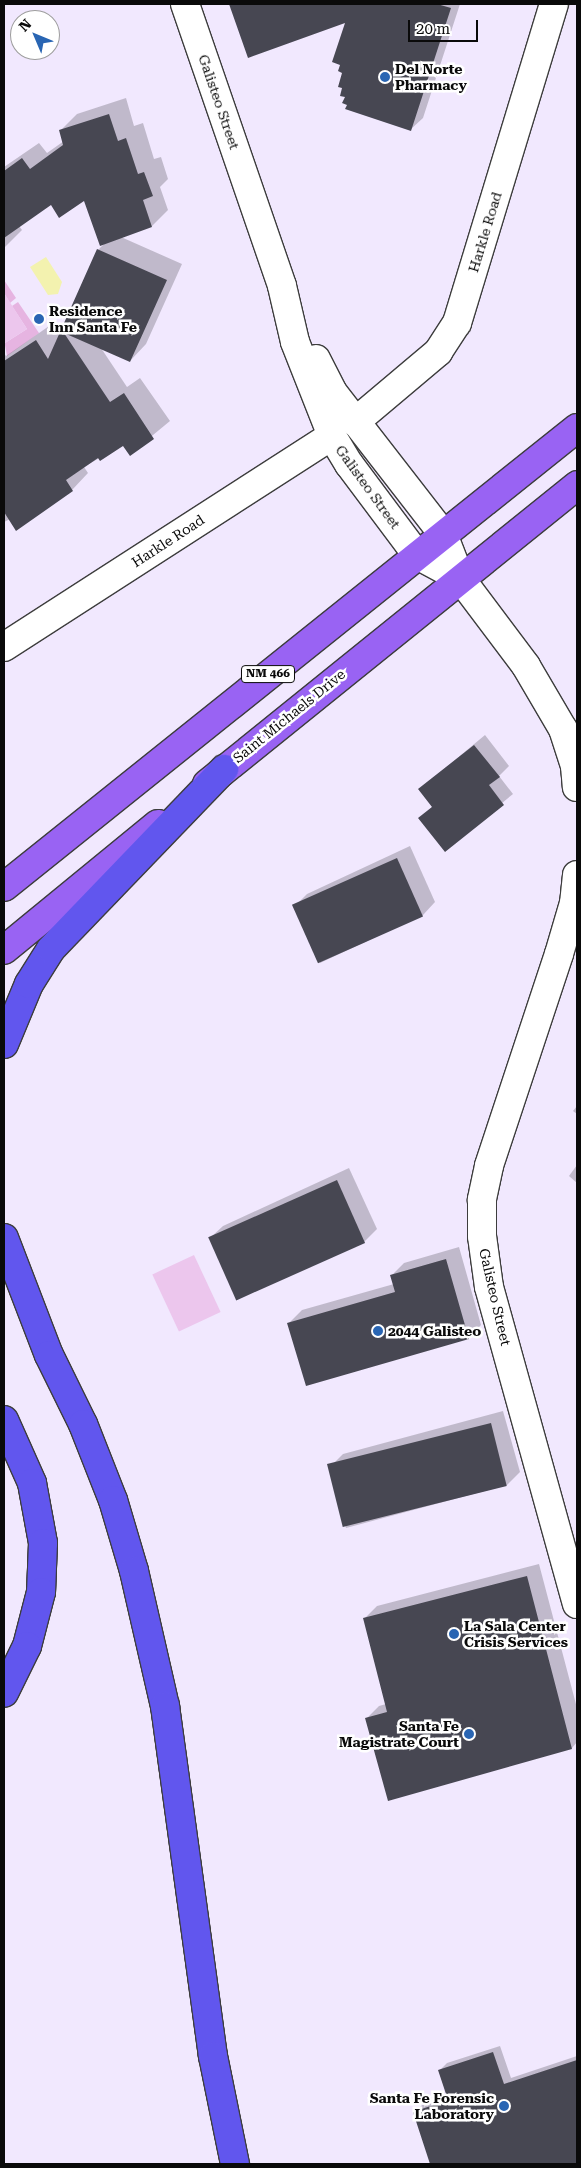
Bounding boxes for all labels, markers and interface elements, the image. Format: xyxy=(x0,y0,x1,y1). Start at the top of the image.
north arrow xyxy=(10,10,60,60)
scale bar xyxy=(411,10,481,42)
text: N xyxy=(16,16,35,35)
text: 20 m xyxy=(416,20,450,38)
street label: Galisteo Street xyxy=(195,52,243,152)
place label: Del Norte Pharmacy xyxy=(395,61,467,94)
marker: Del Norte Pharmacy xyxy=(379,71,391,83)
street label: Harkle Road xyxy=(465,190,505,274)
place label: Residence Inn Santa Fe xyxy=(49,303,137,336)
marker: Residence Inn Santa Fe xyxy=(33,313,45,325)
street label: Galisteo Street xyxy=(332,442,404,532)
street label: Harkle Road xyxy=(128,511,208,571)
road number: NM 466 xyxy=(240,664,296,684)
street label: Saint Michaels Drive xyxy=(230,666,348,766)
street label: Galisteo Street xyxy=(476,1247,514,1347)
place label: 2044 Galisteo xyxy=(388,1323,481,1339)
marker: 2044 Galisteo xyxy=(372,1325,384,1337)
place label: La Sala Center Crisis Services xyxy=(464,1618,568,1650)
marker: La Sala Center Crisis Services xyxy=(448,1628,460,1640)
place label: Santa Fe Magistrate Court xyxy=(339,1718,459,1750)
marker: Santa Fe Magistrate Court xyxy=(463,1728,475,1740)
place label: Santa Fe Forensic Laboratory xyxy=(370,2090,494,2122)
marker: Santa Fe Forensic Laboratory xyxy=(498,2100,510,2112)

